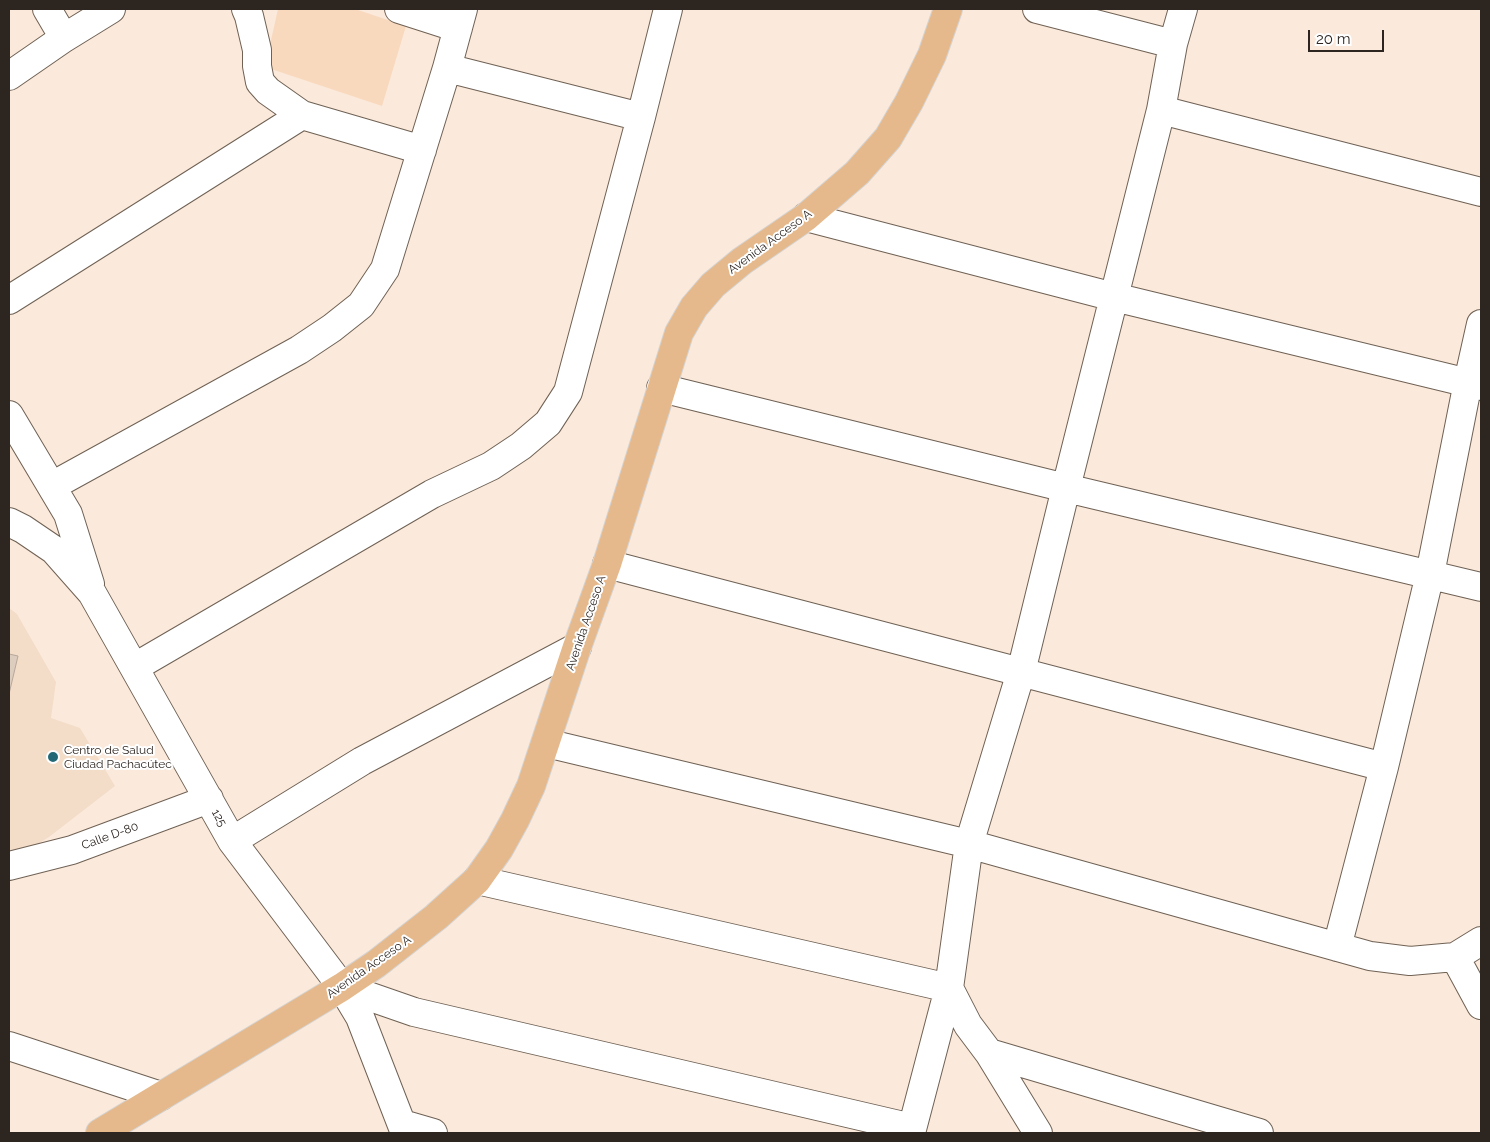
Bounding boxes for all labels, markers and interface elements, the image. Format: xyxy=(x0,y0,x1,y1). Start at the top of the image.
scale bar xyxy=(1310,20,1386,52)
text: 20 m xyxy=(1316,30,1351,48)
street label: Avenida Acceso A xyxy=(725,207,815,277)
street label: Avenida Acceso A xyxy=(563,573,609,673)
place label: Centro de Salud Ciudad Pachacútec xyxy=(64,743,172,771)
marker: Centro de Salud Ciudad Pachacútec xyxy=(46,750,60,764)
street label: 125 xyxy=(208,807,230,829)
street label: Calle D-80 xyxy=(80,819,140,853)
street label: Avenida Acceso A xyxy=(324,932,414,1002)

